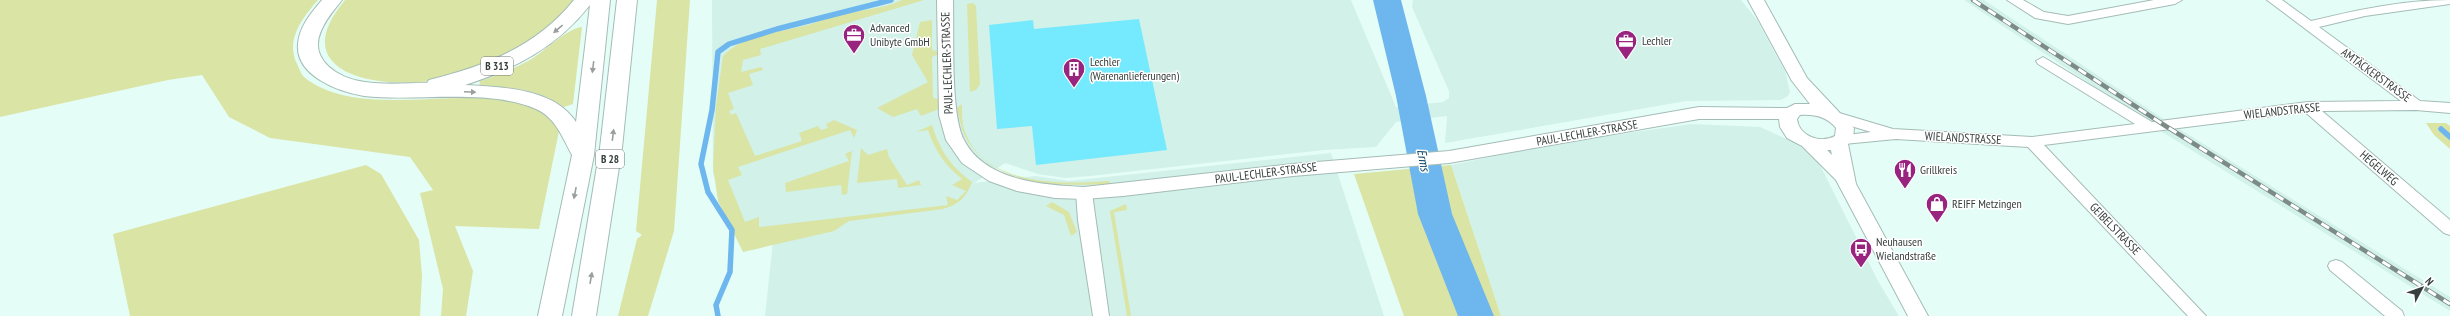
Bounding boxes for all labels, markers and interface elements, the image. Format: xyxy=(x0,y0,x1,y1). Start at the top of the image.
street label: PAUL-LECHLER-STRASSE xyxy=(937,11,956,115)
place label: Advanced Unibyte GmbH xyxy=(870,20,930,49)
office icon: Advanced Unibyte GmbH xyxy=(841,22,867,55)
one-way arrow xyxy=(553,25,564,34)
office icon: Lechler xyxy=(1613,28,1639,61)
place label: Lechler xyxy=(1642,33,1673,48)
street label: AMTÄCKERSTRASSE xyxy=(2338,44,2414,105)
place label: Lechler (Warenanlieferungen) xyxy=(1090,54,1179,83)
building icon: Lechler (Warenanlieferungen) xyxy=(1061,56,1087,89)
road number: B 313 xyxy=(481,57,513,75)
one-way arrow xyxy=(590,61,596,73)
one-way arrow xyxy=(464,89,476,96)
street label: WIELANDSTRASSE xyxy=(2243,99,2321,122)
street label: PAUL-LECHLER-STRASSE xyxy=(1535,116,1639,149)
street label: WIELANDSTRASSE xyxy=(1924,128,2002,147)
one-way arrow xyxy=(610,129,616,141)
street label: HEGELWEG xyxy=(2357,147,2402,188)
water label: Erms xyxy=(1413,148,1434,174)
road number: B 28 xyxy=(596,150,624,168)
restaurant icon: Grillkreis xyxy=(1892,157,1918,190)
street label: PAUL-LECHLER-STRASSE xyxy=(1214,159,1318,186)
place label: Grillkreis xyxy=(1920,162,1957,177)
one-way arrow xyxy=(572,187,578,199)
shop icon: REIFF Metzingen xyxy=(1924,191,1950,224)
place label: REIFF Metzingen xyxy=(1952,196,2022,211)
street label: GEIBELSTRASSE xyxy=(2087,199,2144,258)
place label: Neuhausen Wielandstraße xyxy=(1876,234,1936,263)
bus stop icon: Neuhausen Wielandstraße xyxy=(1848,236,1874,269)
north arrow xyxy=(2402,268,2442,308)
one-way arrow xyxy=(588,272,594,284)
text: N xyxy=(2422,275,2437,288)

